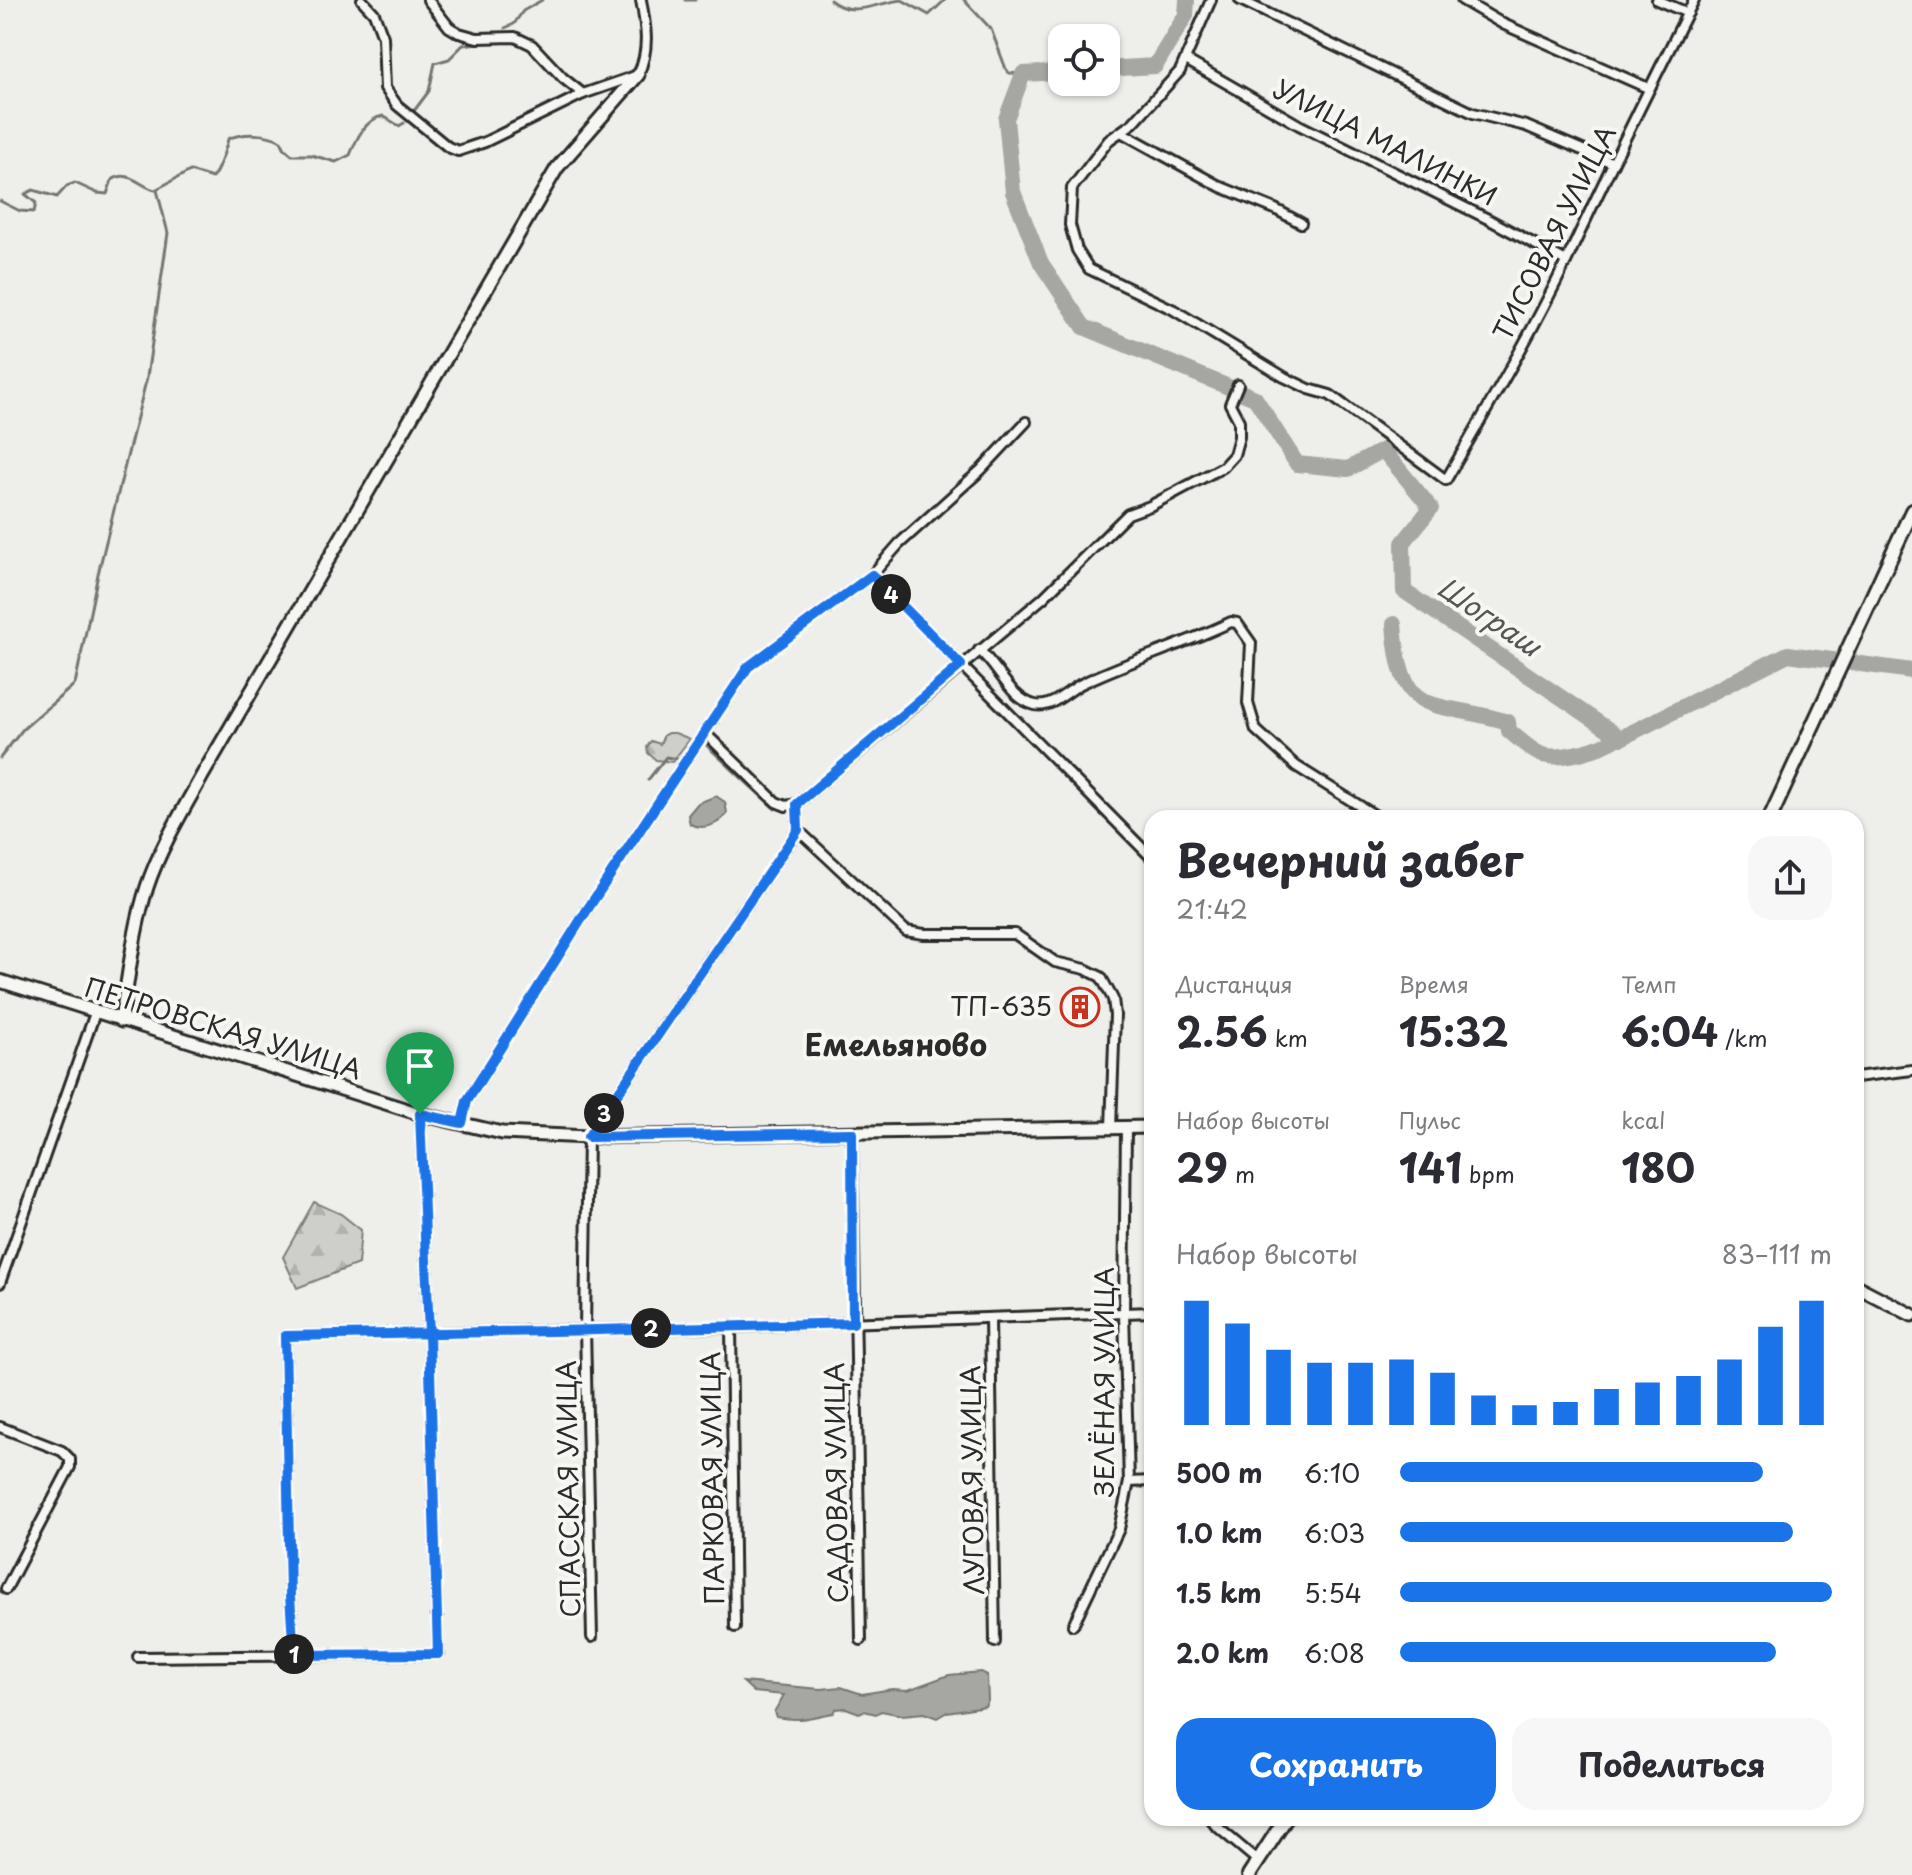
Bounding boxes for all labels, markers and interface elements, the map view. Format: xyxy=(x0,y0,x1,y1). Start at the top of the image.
map controls xyxy=(1048,24,1120,96)
button: locate xyxy=(1048,24,1120,96)
street label: УЛИЦА МАЛИНКИ xyxy=(1267,68,1504,215)
street label: ТИСОВАЯ УЛИЦА xyxy=(1482,118,1625,347)
water label: Шограш xyxy=(1429,565,1552,667)
pin: 4 xyxy=(871,574,911,614)
text: 4 xyxy=(884,577,898,610)
text: Вечерний забег xyxy=(1176,826,1523,892)
button: share xyxy=(1748,836,1832,920)
text: 21:42 xyxy=(1176,889,1248,928)
street label: ПЕТРОВСКАЯ УЛИЦА xyxy=(80,967,367,1088)
text: Дистанция xyxy=(1176,967,1293,1000)
text: Время xyxy=(1399,967,1469,1000)
text: Темп xyxy=(1621,967,1677,1000)
place label: ТП-635 xyxy=(950,986,1052,1025)
building icon: ТП-635 xyxy=(1059,986,1101,1028)
text: 2.56 xyxy=(1176,1000,1268,1061)
text: 15:32 xyxy=(1399,1000,1509,1061)
text: 6:04 xyxy=(1621,1000,1718,1061)
district label: Емельяново xyxy=(805,1021,987,1066)
text: km xyxy=(1268,1021,1308,1054)
text: /km xyxy=(1718,1021,1767,1054)
pin xyxy=(386,1032,454,1114)
icon: arrive xyxy=(398,1044,442,1088)
pin: 3 xyxy=(584,1093,624,1133)
text: 3 xyxy=(597,1096,611,1129)
text: Набор высоты xyxy=(1176,1103,1330,1136)
text: Пульс xyxy=(1399,1103,1461,1136)
text: kcal xyxy=(1621,1103,1665,1136)
text: 29 xyxy=(1176,1136,1228,1197)
text: 141 xyxy=(1399,1136,1462,1197)
text: 180 xyxy=(1621,1136,1695,1197)
text: m xyxy=(1228,1157,1255,1190)
text: bpm xyxy=(1462,1157,1515,1190)
text: Набор высоты xyxy=(1176,1234,1358,1273)
text: 83–111 m xyxy=(1722,1234,1832,1273)
street label: ЗЕЛЁНАЯ УЛИЦА xyxy=(1084,1267,1123,1497)
pin: 2 xyxy=(631,1308,671,1348)
text: 2 xyxy=(643,1311,659,1344)
street label: ПАРКОВАЯ УЛИЦА xyxy=(690,1351,733,1605)
street label: СПАССКАЯ УЛИЦА xyxy=(546,1360,589,1618)
street label: САДОВАЯ УЛИЦА xyxy=(814,1362,857,1604)
street label: ЛУГОВАЯ УЛИЦА xyxy=(950,1365,993,1595)
text: 500 m xyxy=(1176,1453,1262,1492)
text: 6:10 xyxy=(1304,1453,1360,1492)
text: 1.0 km xyxy=(1176,1513,1263,1552)
text: 6:03 xyxy=(1304,1513,1365,1552)
text: 1.5 km xyxy=(1176,1573,1262,1612)
text: 5:54 xyxy=(1304,1573,1362,1612)
text: 2.0 km xyxy=(1176,1633,1269,1672)
text: 6:08 xyxy=(1304,1633,1365,1672)
pin: 1 xyxy=(274,1634,314,1674)
text: 1 xyxy=(289,1637,299,1670)
button: Сохранить xyxy=(1176,1718,1496,1810)
button: Поделиться xyxy=(1512,1718,1832,1810)

